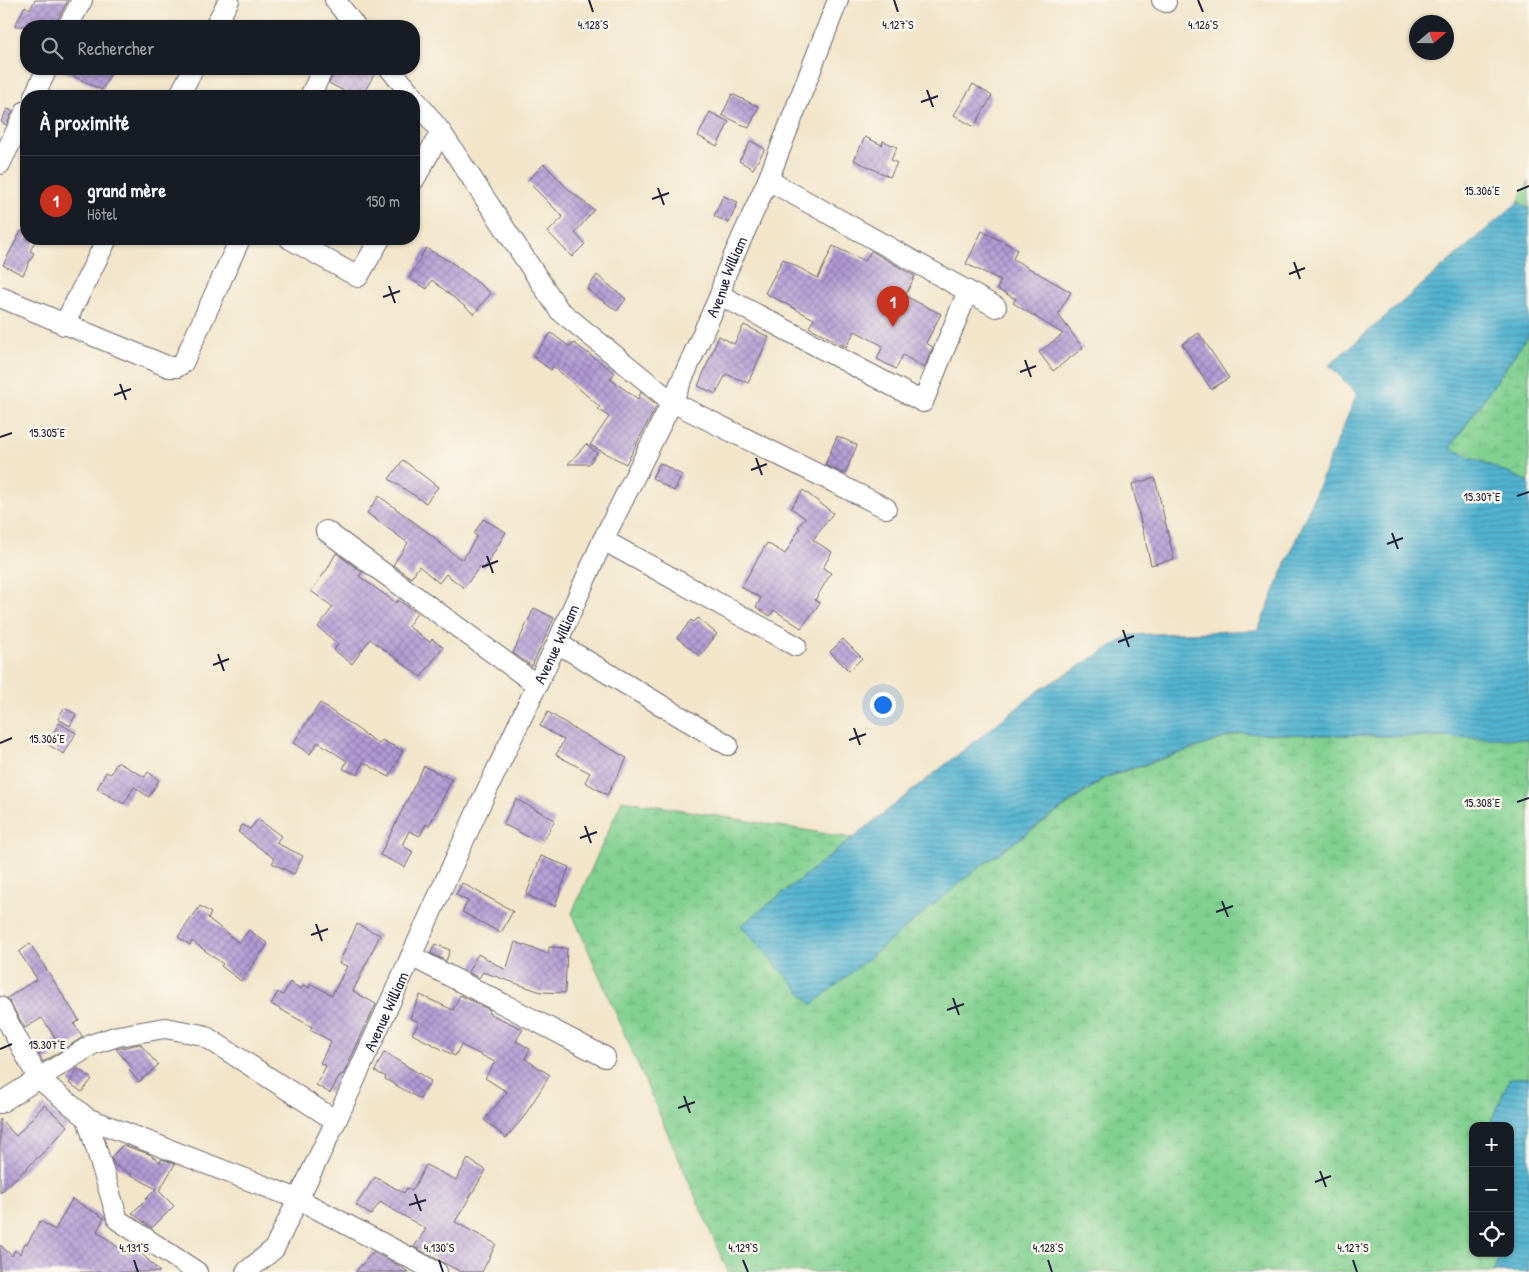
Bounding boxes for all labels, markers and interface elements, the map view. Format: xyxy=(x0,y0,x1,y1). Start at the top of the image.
north arrow xyxy=(1409,15,1454,60)
text: 4.128°S xyxy=(578,16,609,33)
text: 4.127°S xyxy=(882,16,914,33)
text: 4.126°S xyxy=(1188,16,1219,33)
search box xyxy=(20,20,420,75)
icon: search xyxy=(38,34,66,62)
text: Rechercher xyxy=(78,35,155,61)
text: À proximité xyxy=(40,108,129,137)
text: grand mère xyxy=(87,177,166,203)
text: 15.306°E xyxy=(1464,182,1501,199)
text: 1 xyxy=(53,190,59,212)
text: 150 m xyxy=(366,190,400,212)
text: Hôtel xyxy=(87,203,117,225)
street label: Avenue William xyxy=(700,232,752,321)
pin: 1 xyxy=(877,286,909,327)
text: 15.305°E xyxy=(29,424,66,441)
text: 15.307°E xyxy=(1464,488,1501,505)
street label: Avenue William xyxy=(528,600,584,687)
your location xyxy=(870,692,896,718)
text: 15.306°E xyxy=(29,730,66,747)
text: 15.308°E xyxy=(1464,794,1501,811)
street label: Avenue William xyxy=(358,968,414,1055)
text: 15.307°E xyxy=(29,1036,66,1053)
map controls xyxy=(1469,1122,1514,1257)
button: + xyxy=(1469,1122,1514,1167)
button: − xyxy=(1469,1167,1514,1212)
button: locate xyxy=(1469,1212,1514,1257)
text: 4.131°S xyxy=(119,1239,149,1256)
text: 4.130°S xyxy=(424,1239,455,1256)
text: 4.129°S xyxy=(728,1239,758,1256)
text: 4.128°S xyxy=(1033,1239,1064,1256)
text: 4.127°S xyxy=(1337,1239,1369,1256)

